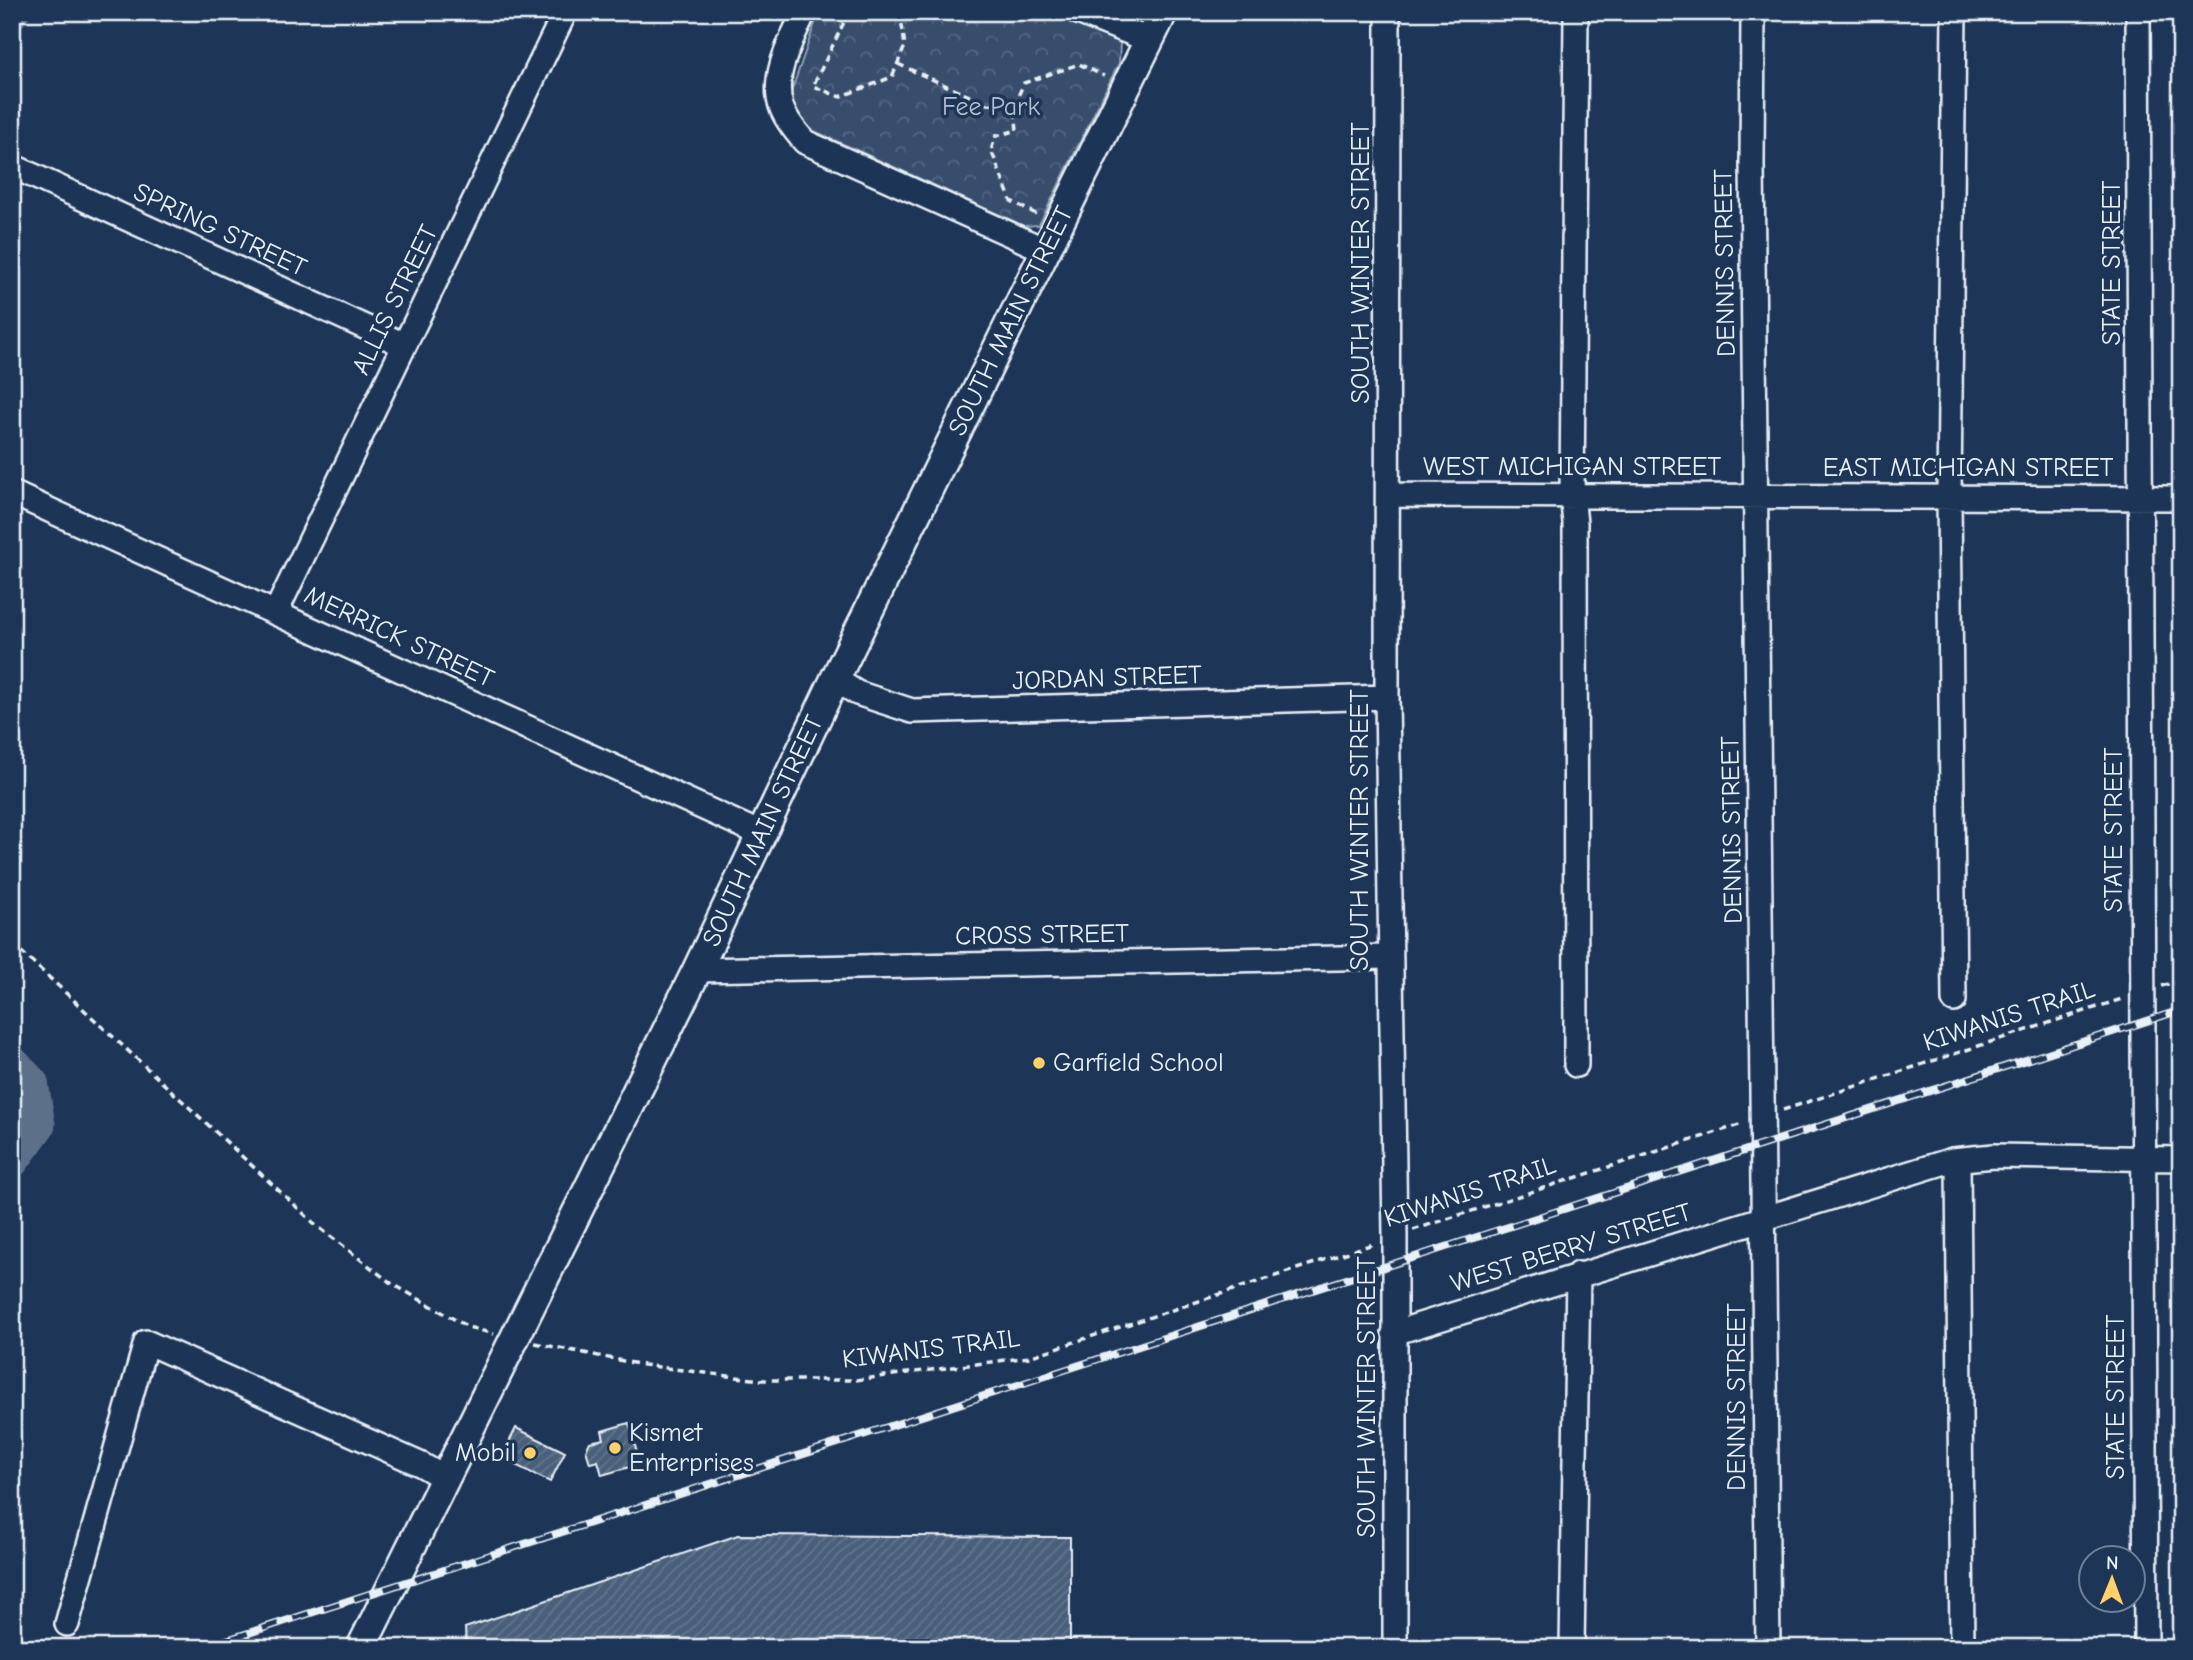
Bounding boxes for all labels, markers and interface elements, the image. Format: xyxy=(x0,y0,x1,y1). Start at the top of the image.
park label: Fee Park xyxy=(942,92,1040,122)
street label: SOUTH WINTER STREET xyxy=(1346,122,1376,404)
street label: DENNIS STREET xyxy=(1708,168,1742,357)
street label: SPRING STREET xyxy=(129,177,312,283)
street label: STATE STREET xyxy=(2097,180,2127,346)
street label: SOUTH MAIN STREET xyxy=(942,201,1080,441)
street label: ALLIS STREET xyxy=(346,220,444,380)
street label: WEST MICHIGAN STREET xyxy=(1423,452,1721,482)
street label: EAST MICHIGAN STREET xyxy=(1823,453,2114,483)
street label: MERRICK STREET xyxy=(300,580,499,694)
street label: JORDAN STREET xyxy=(1012,660,1203,696)
street label: SOUTH WINTER STREET xyxy=(1345,689,1375,971)
street label: SOUTH MAIN STREET xyxy=(696,710,830,951)
street label: DENNIS STREET xyxy=(1715,735,1749,924)
street label: STATE STREET xyxy=(2099,747,2129,913)
street label: CROSS STREET xyxy=(955,918,1130,952)
street label: KIWANIS TRAIL xyxy=(1919,974,2099,1058)
place label: Garfield School xyxy=(1053,1048,1224,1078)
marker: Garfield School xyxy=(1031,1055,1047,1071)
street label: KIWANIS TRAIL xyxy=(1380,1150,1560,1234)
street label: WEST BERRY STREET xyxy=(1447,1197,1695,1299)
street label: SOUTH WINTER STREET xyxy=(1352,1256,1382,1538)
street label: DENNIS STREET xyxy=(1722,1303,1752,1491)
street label: STATE STREET xyxy=(2101,1314,2131,1480)
street label: KIWANIS TRAIL xyxy=(840,1323,1022,1375)
place label: Kismet Enterprises xyxy=(629,1418,754,1478)
place label: Mobil xyxy=(455,1438,516,1468)
marker: Kismet Enterprises xyxy=(607,1440,623,1456)
marker: Mobil xyxy=(522,1445,538,1461)
north arrow xyxy=(2078,1544,2148,1614)
text: N xyxy=(2106,1552,2119,1574)

